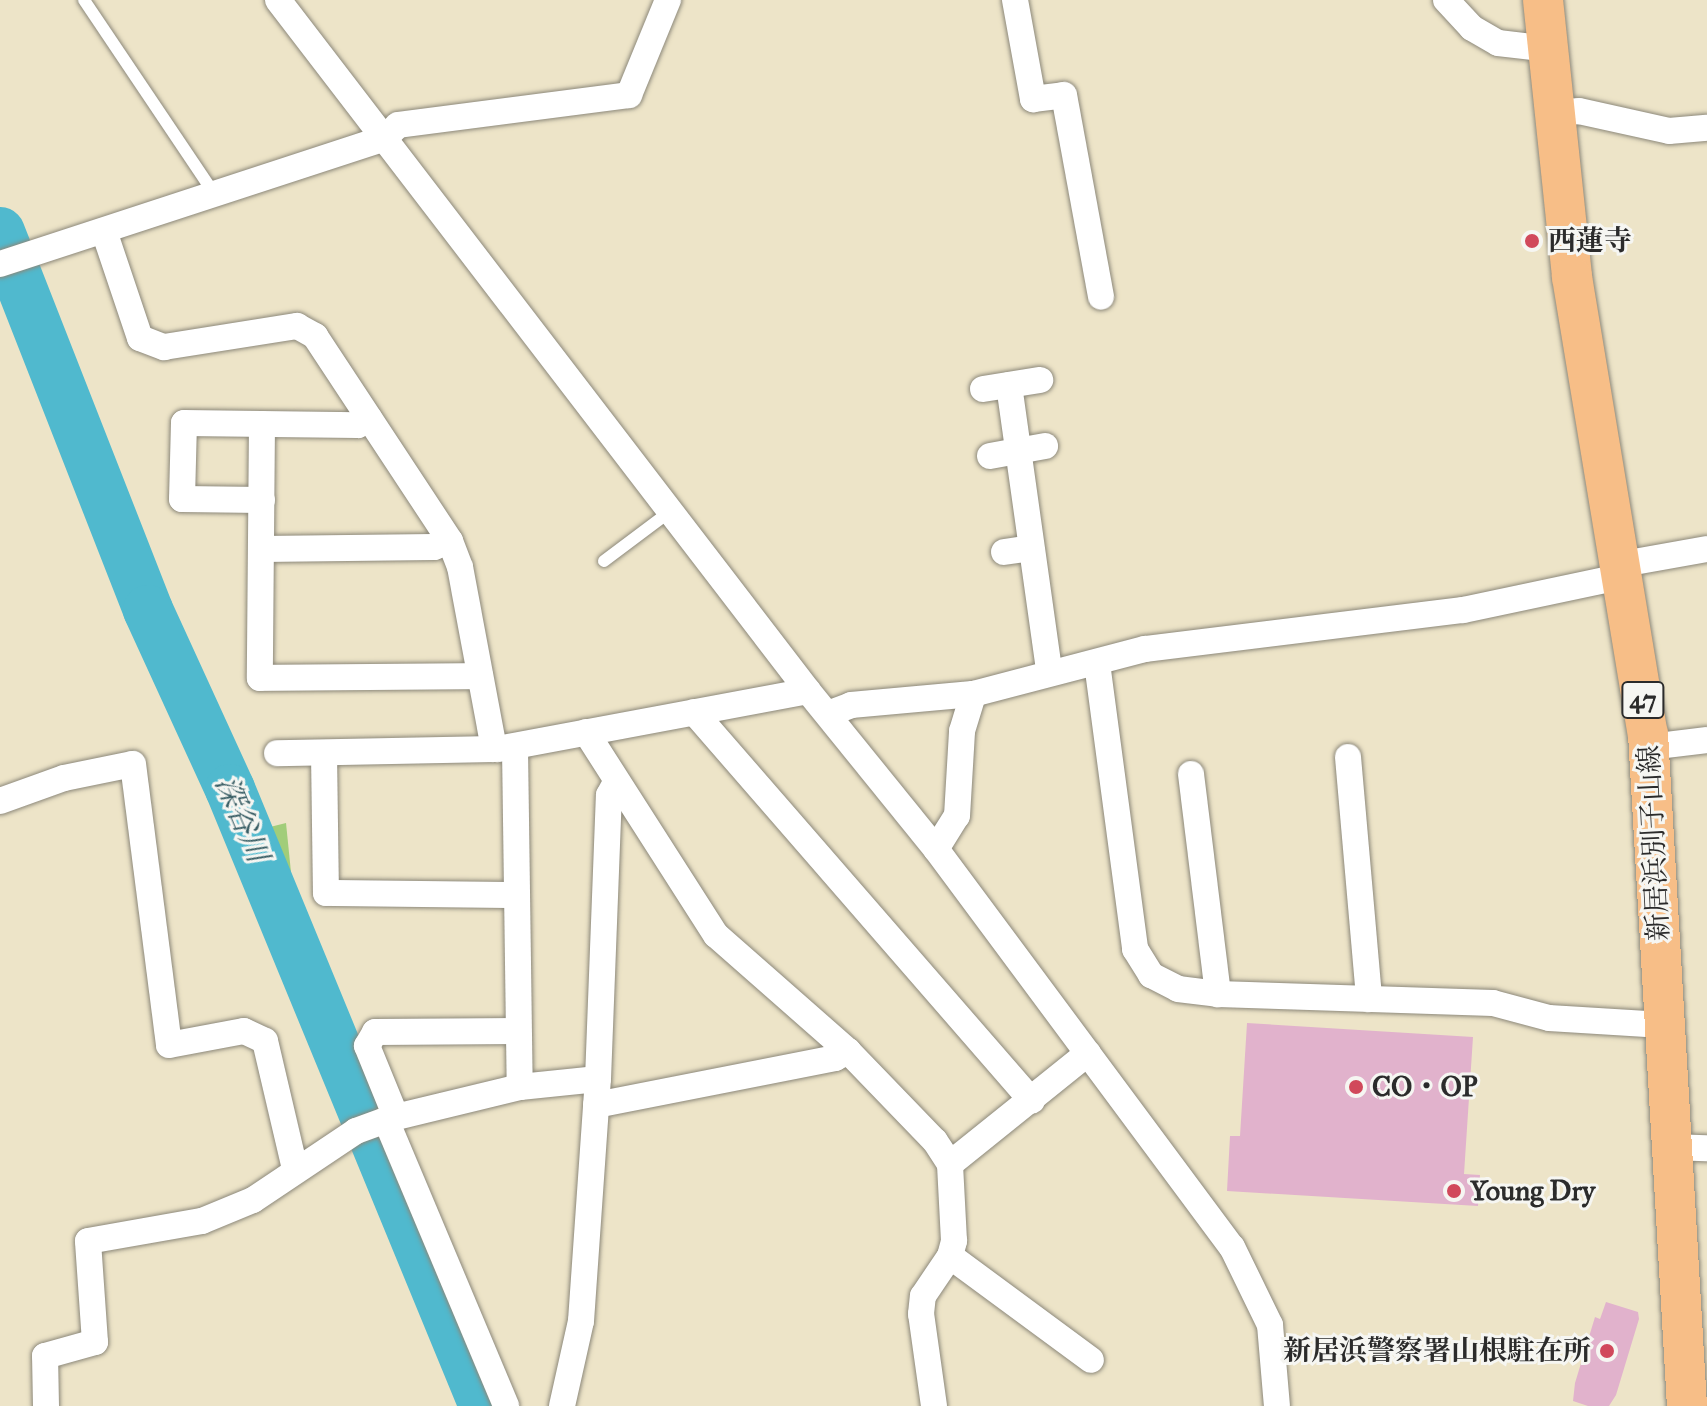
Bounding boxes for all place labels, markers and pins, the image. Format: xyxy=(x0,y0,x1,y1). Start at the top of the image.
place label: 西蓮寺 xyxy=(1548,224,1632,258)
marker: 西蓮寺 xyxy=(1523,232,1541,250)
place label: CO・OP xyxy=(1372,1070,1478,1104)
marker: CO・OP xyxy=(1347,1078,1365,1096)
place label: Young Dry xyxy=(1470,1174,1595,1208)
marker: Young Dry xyxy=(1445,1182,1463,1200)
place label: 新居浜警察署山根駐在所 xyxy=(1283,1334,1591,1368)
marker: 新居浜警察署山根駐在所 xyxy=(1598,1342,1616,1360)

